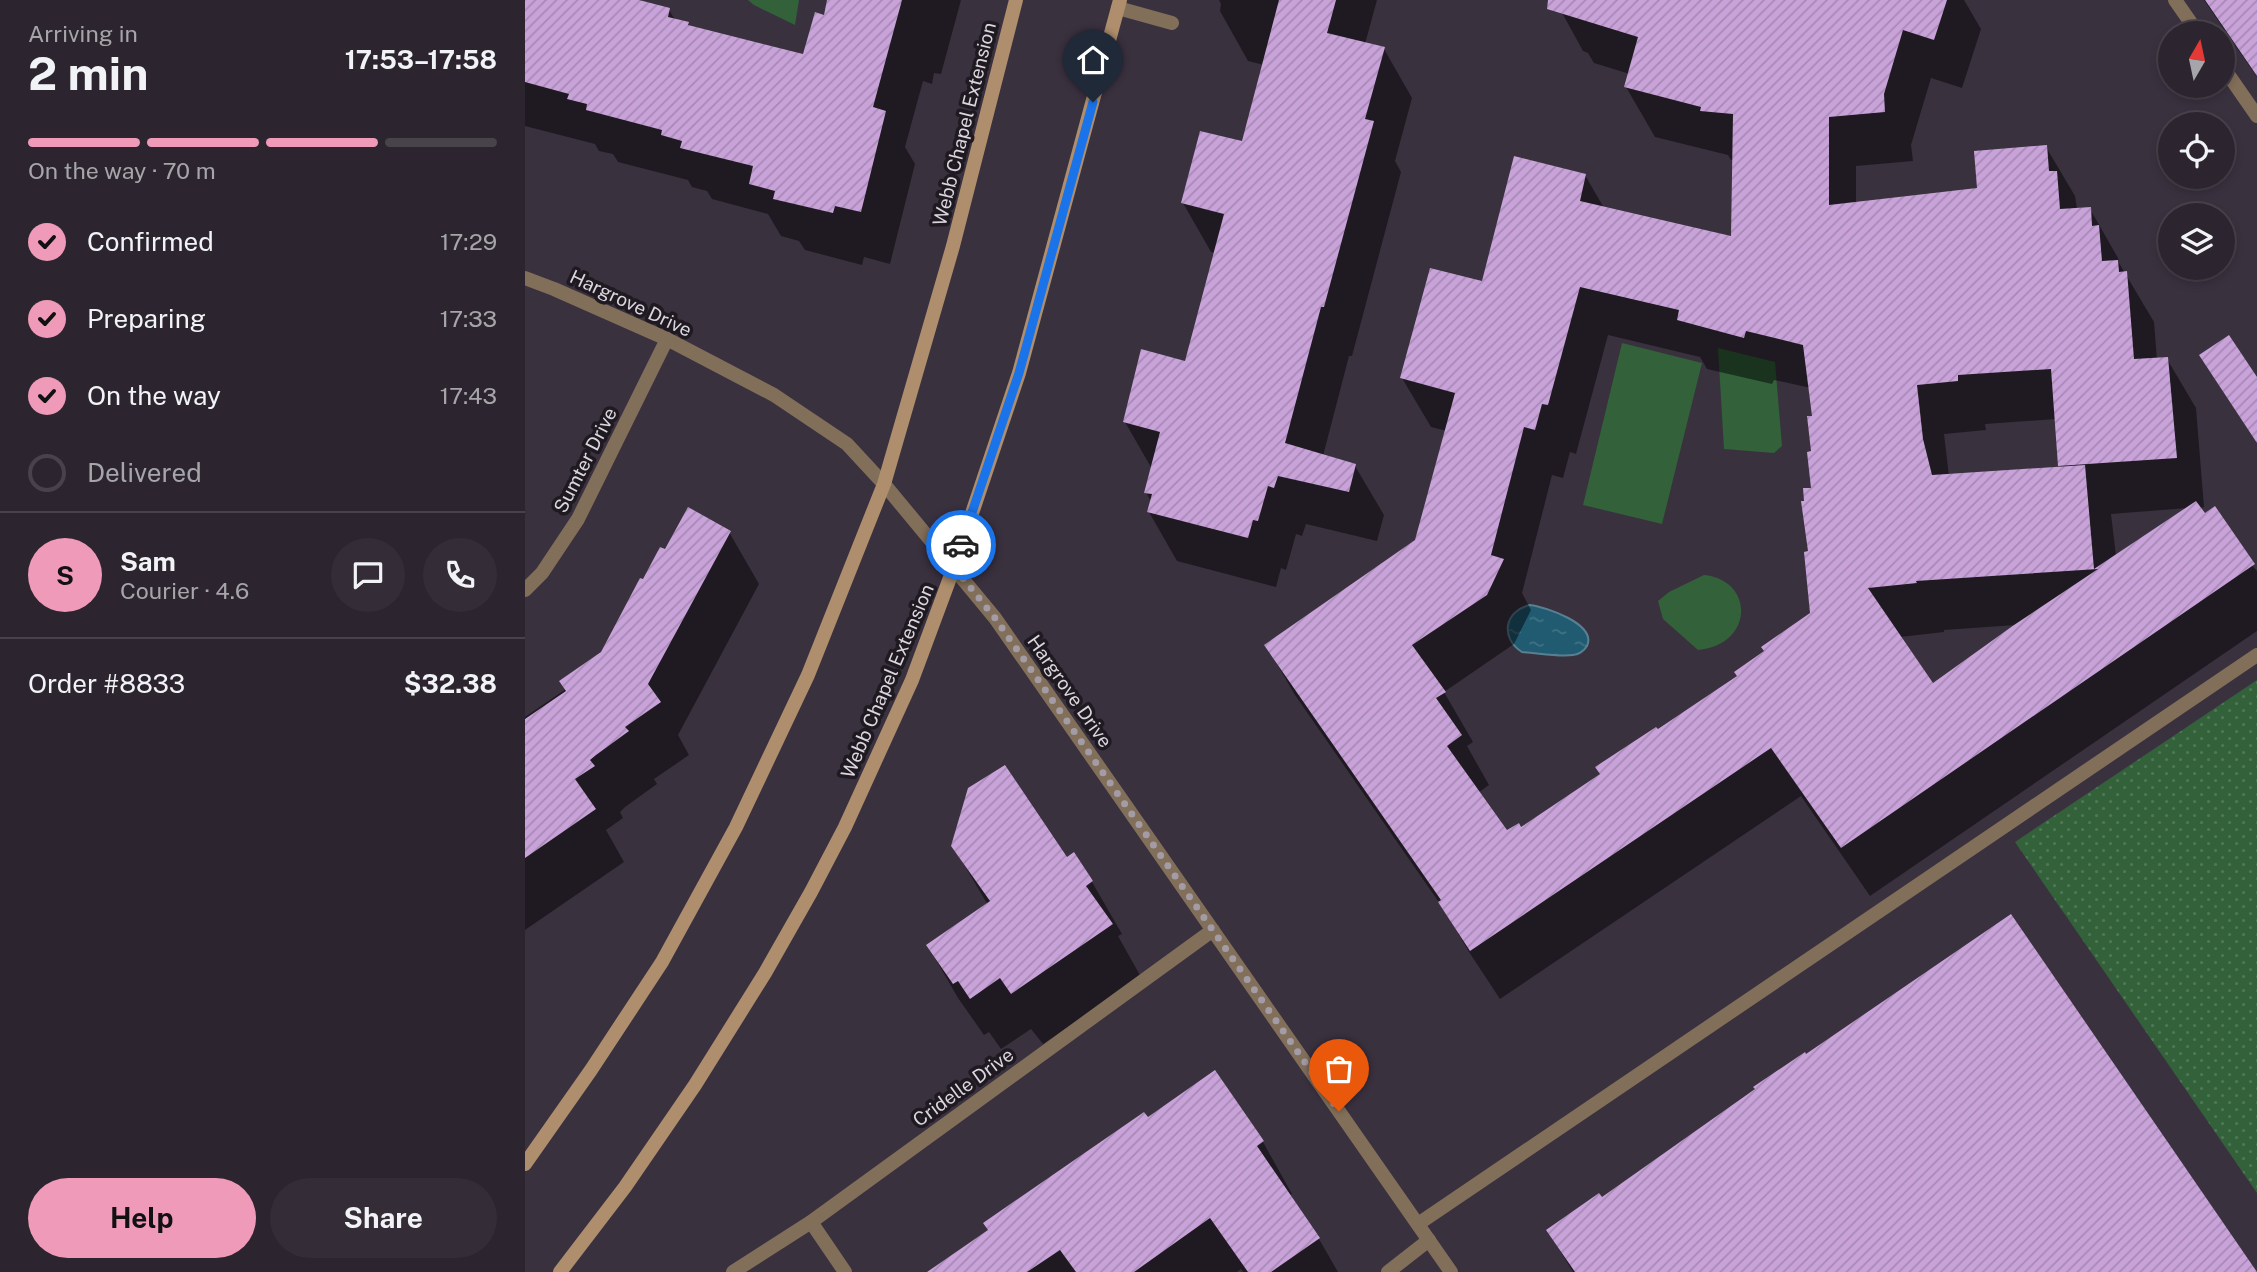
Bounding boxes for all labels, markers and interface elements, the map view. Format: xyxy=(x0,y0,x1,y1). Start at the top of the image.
text: Arriving in xyxy=(28,20,138,47)
street label: Webb Chapel Extension xyxy=(928,20,1000,228)
north arrow xyxy=(2158,21,2235,98)
map controls xyxy=(2158,21,2235,280)
pin xyxy=(1063,30,1123,102)
icon: home xyxy=(1074,41,1112,79)
text: 17:53–17:58 xyxy=(345,44,497,75)
text: 2 min xyxy=(28,46,148,100)
button: locate xyxy=(2158,112,2235,189)
text: On the way · 70 m xyxy=(28,157,216,184)
button: layers xyxy=(2158,203,2235,280)
icon: check xyxy=(28,223,66,261)
text: Confirmed xyxy=(87,226,214,257)
text: 17:29 xyxy=(440,228,497,255)
street label: Hargrove Drive xyxy=(567,265,695,341)
icon: check xyxy=(28,300,66,338)
text: Preparing xyxy=(87,303,206,334)
text: 17:33 xyxy=(440,305,497,332)
icon: check xyxy=(28,377,66,415)
text: On the way xyxy=(87,380,221,411)
text: 17:43 xyxy=(440,382,497,409)
street label: Sumter Drive xyxy=(549,404,621,516)
text: Delivered xyxy=(87,457,202,488)
courier xyxy=(926,510,996,580)
icon: car xyxy=(942,526,980,564)
button: chat xyxy=(331,538,405,612)
button: phone xyxy=(423,538,497,612)
text: Sam xyxy=(120,546,176,577)
text: S xyxy=(56,560,74,591)
text: Courier · 4.6 xyxy=(120,577,249,604)
street label: Webb Chapel Extension xyxy=(836,581,938,781)
street label: Hargrove Drive xyxy=(1023,631,1117,751)
text: Order #8833 xyxy=(28,668,185,699)
text: $32.38 xyxy=(404,668,497,699)
pin xyxy=(1309,1039,1369,1111)
street label: Cridelle Drive xyxy=(908,1043,1018,1131)
icon: bag xyxy=(1320,1050,1358,1088)
button: Help xyxy=(28,1178,256,1258)
button: Share xyxy=(270,1178,497,1258)

